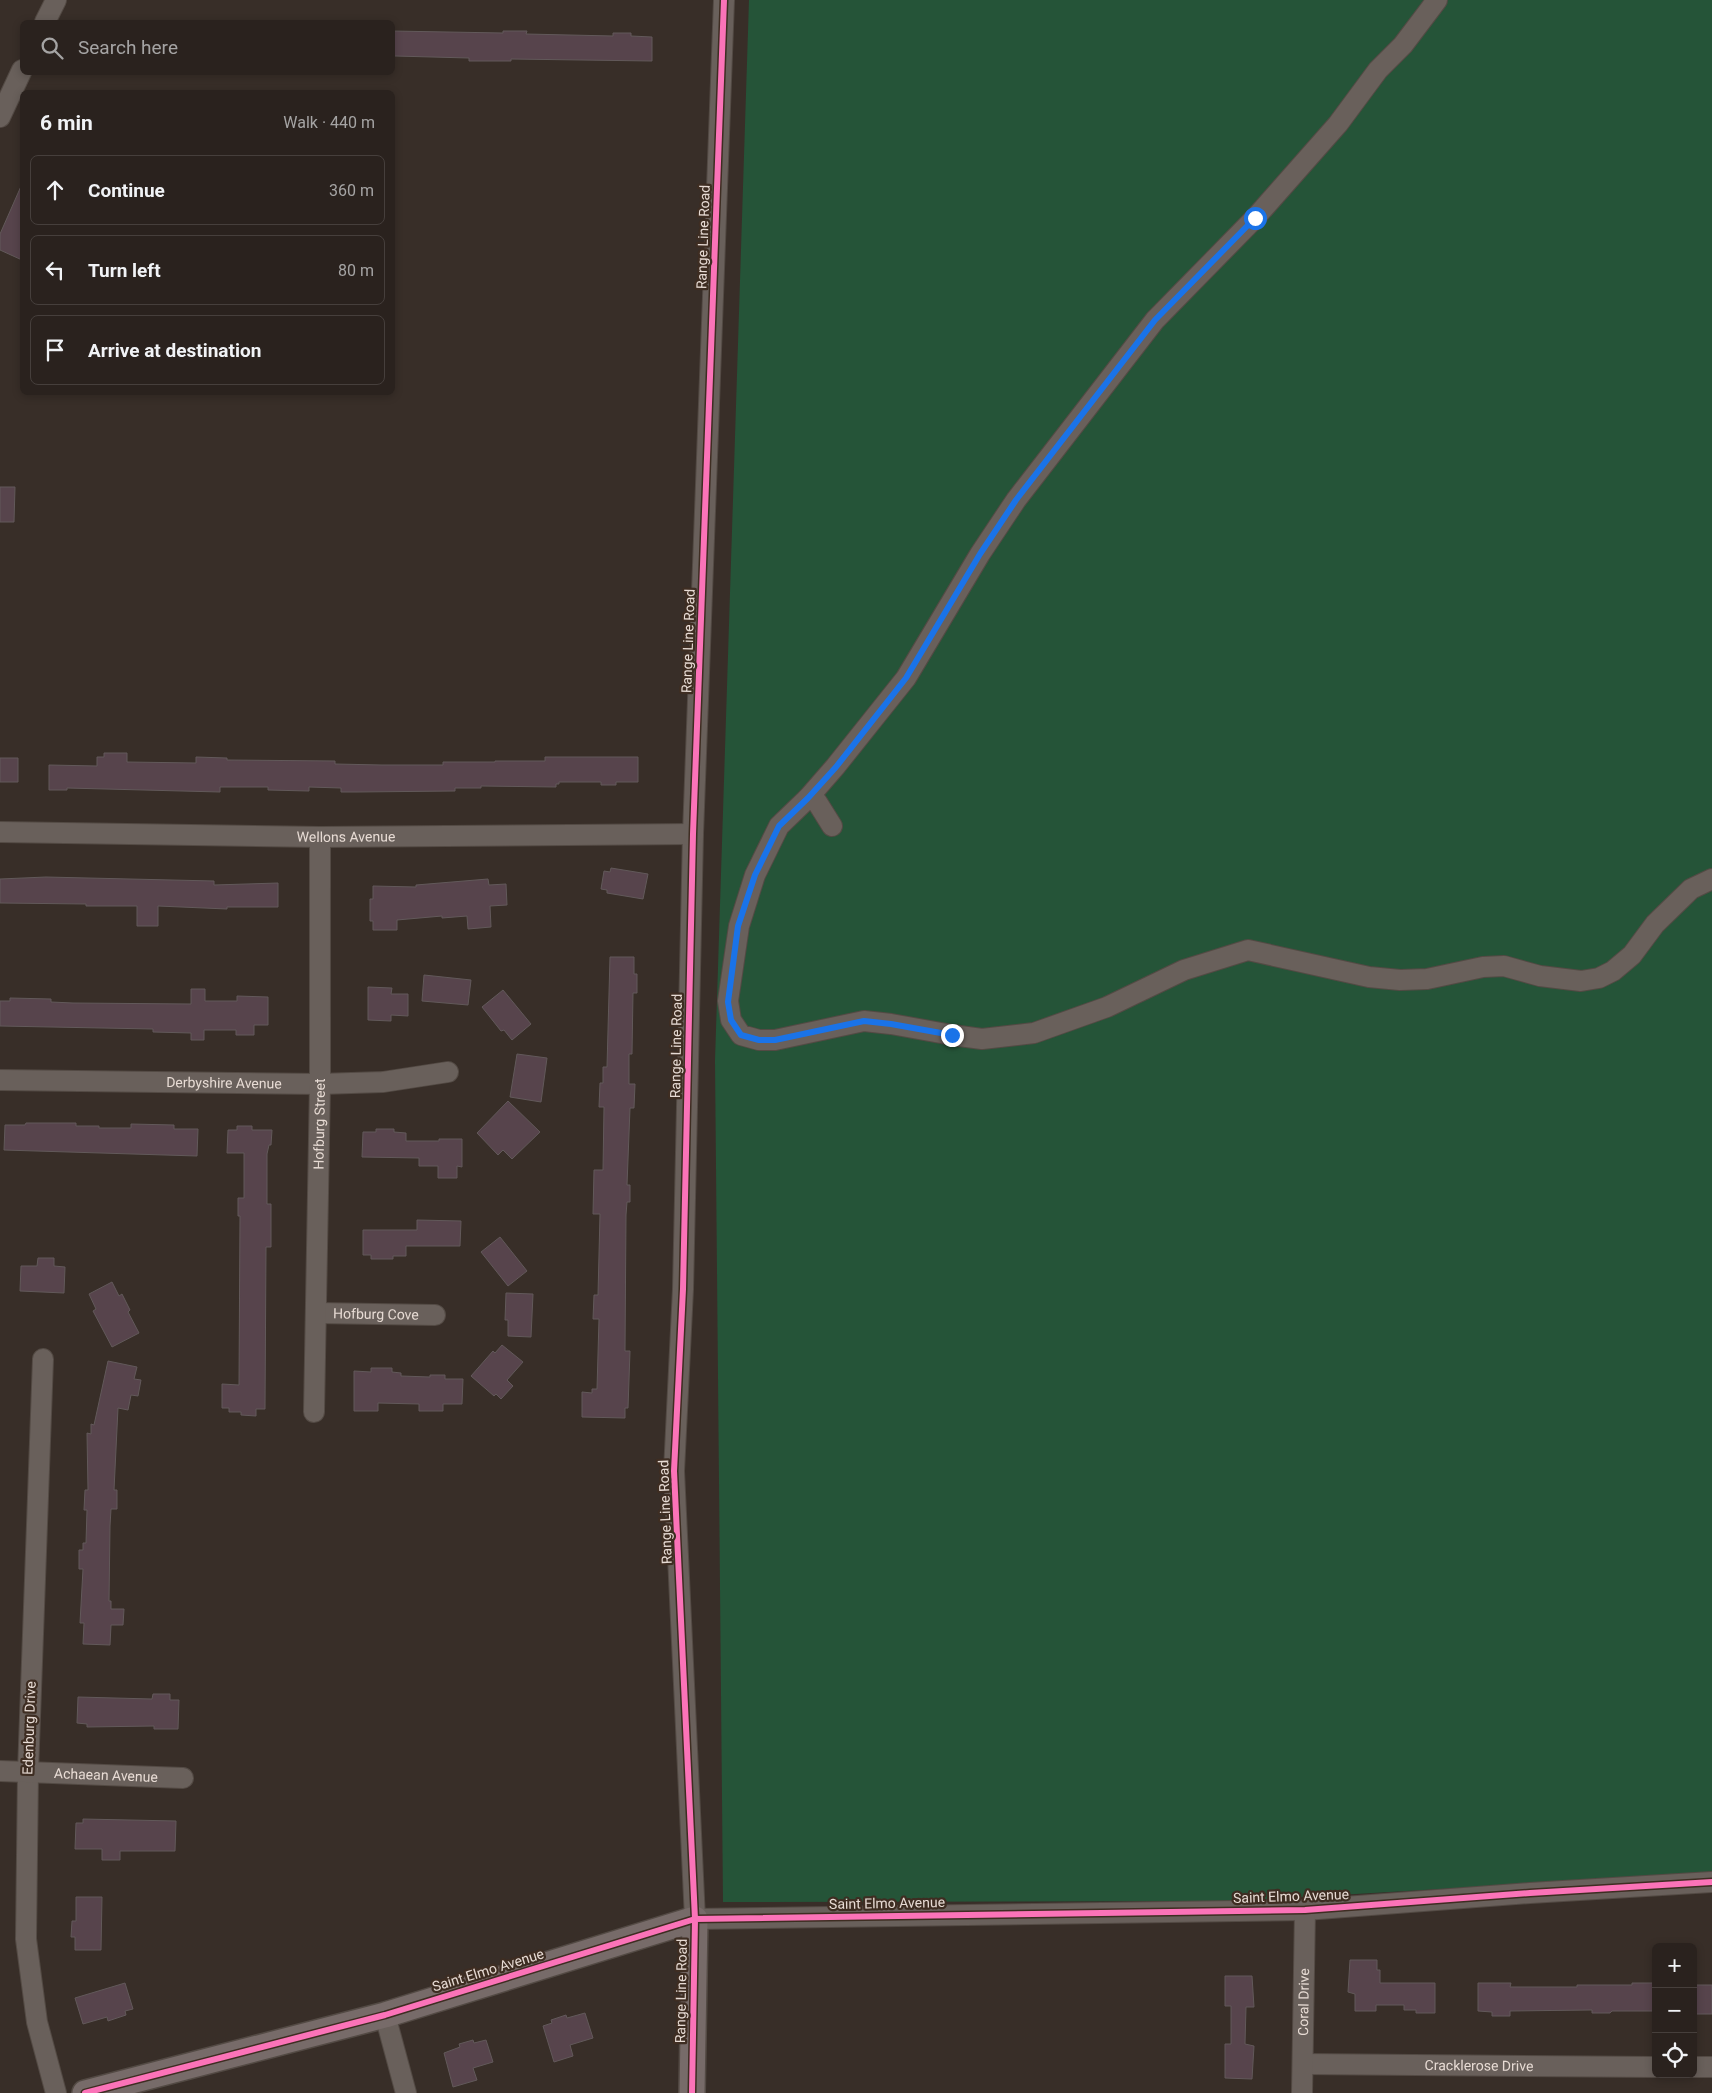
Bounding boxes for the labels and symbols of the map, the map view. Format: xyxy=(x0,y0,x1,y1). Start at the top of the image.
street label: Range Line Road xyxy=(693,185,713,289)
route start xyxy=(1244,207,1267,230)
street label: Range Line Road xyxy=(678,589,698,693)
street label: Wellons Avenue xyxy=(296,828,395,845)
street label: Range Line Road xyxy=(667,994,685,1098)
route end xyxy=(941,1024,964,1047)
street label: Derbyshire Avenue xyxy=(166,1074,282,1092)
street label: Hofburg Street xyxy=(310,1078,328,1170)
street label: Hofburg Cove xyxy=(333,1305,419,1323)
street label: Range Line Road xyxy=(655,1460,675,1564)
street label: Edenburg Drive xyxy=(19,1681,39,1775)
street label: Achaean Avenue xyxy=(54,1765,158,1785)
street label: Saint Elmo Avenue xyxy=(1233,1886,1349,1906)
street label: Saint Elmo Avenue xyxy=(829,1894,945,1912)
street label: Range Line Road xyxy=(672,1939,690,2043)
street label: Saint Elmo Avenue xyxy=(430,1945,546,1995)
street label: Coral Drive xyxy=(1295,1968,1312,2036)
street label: Cracklerose Drive xyxy=(1425,2057,1533,2074)

